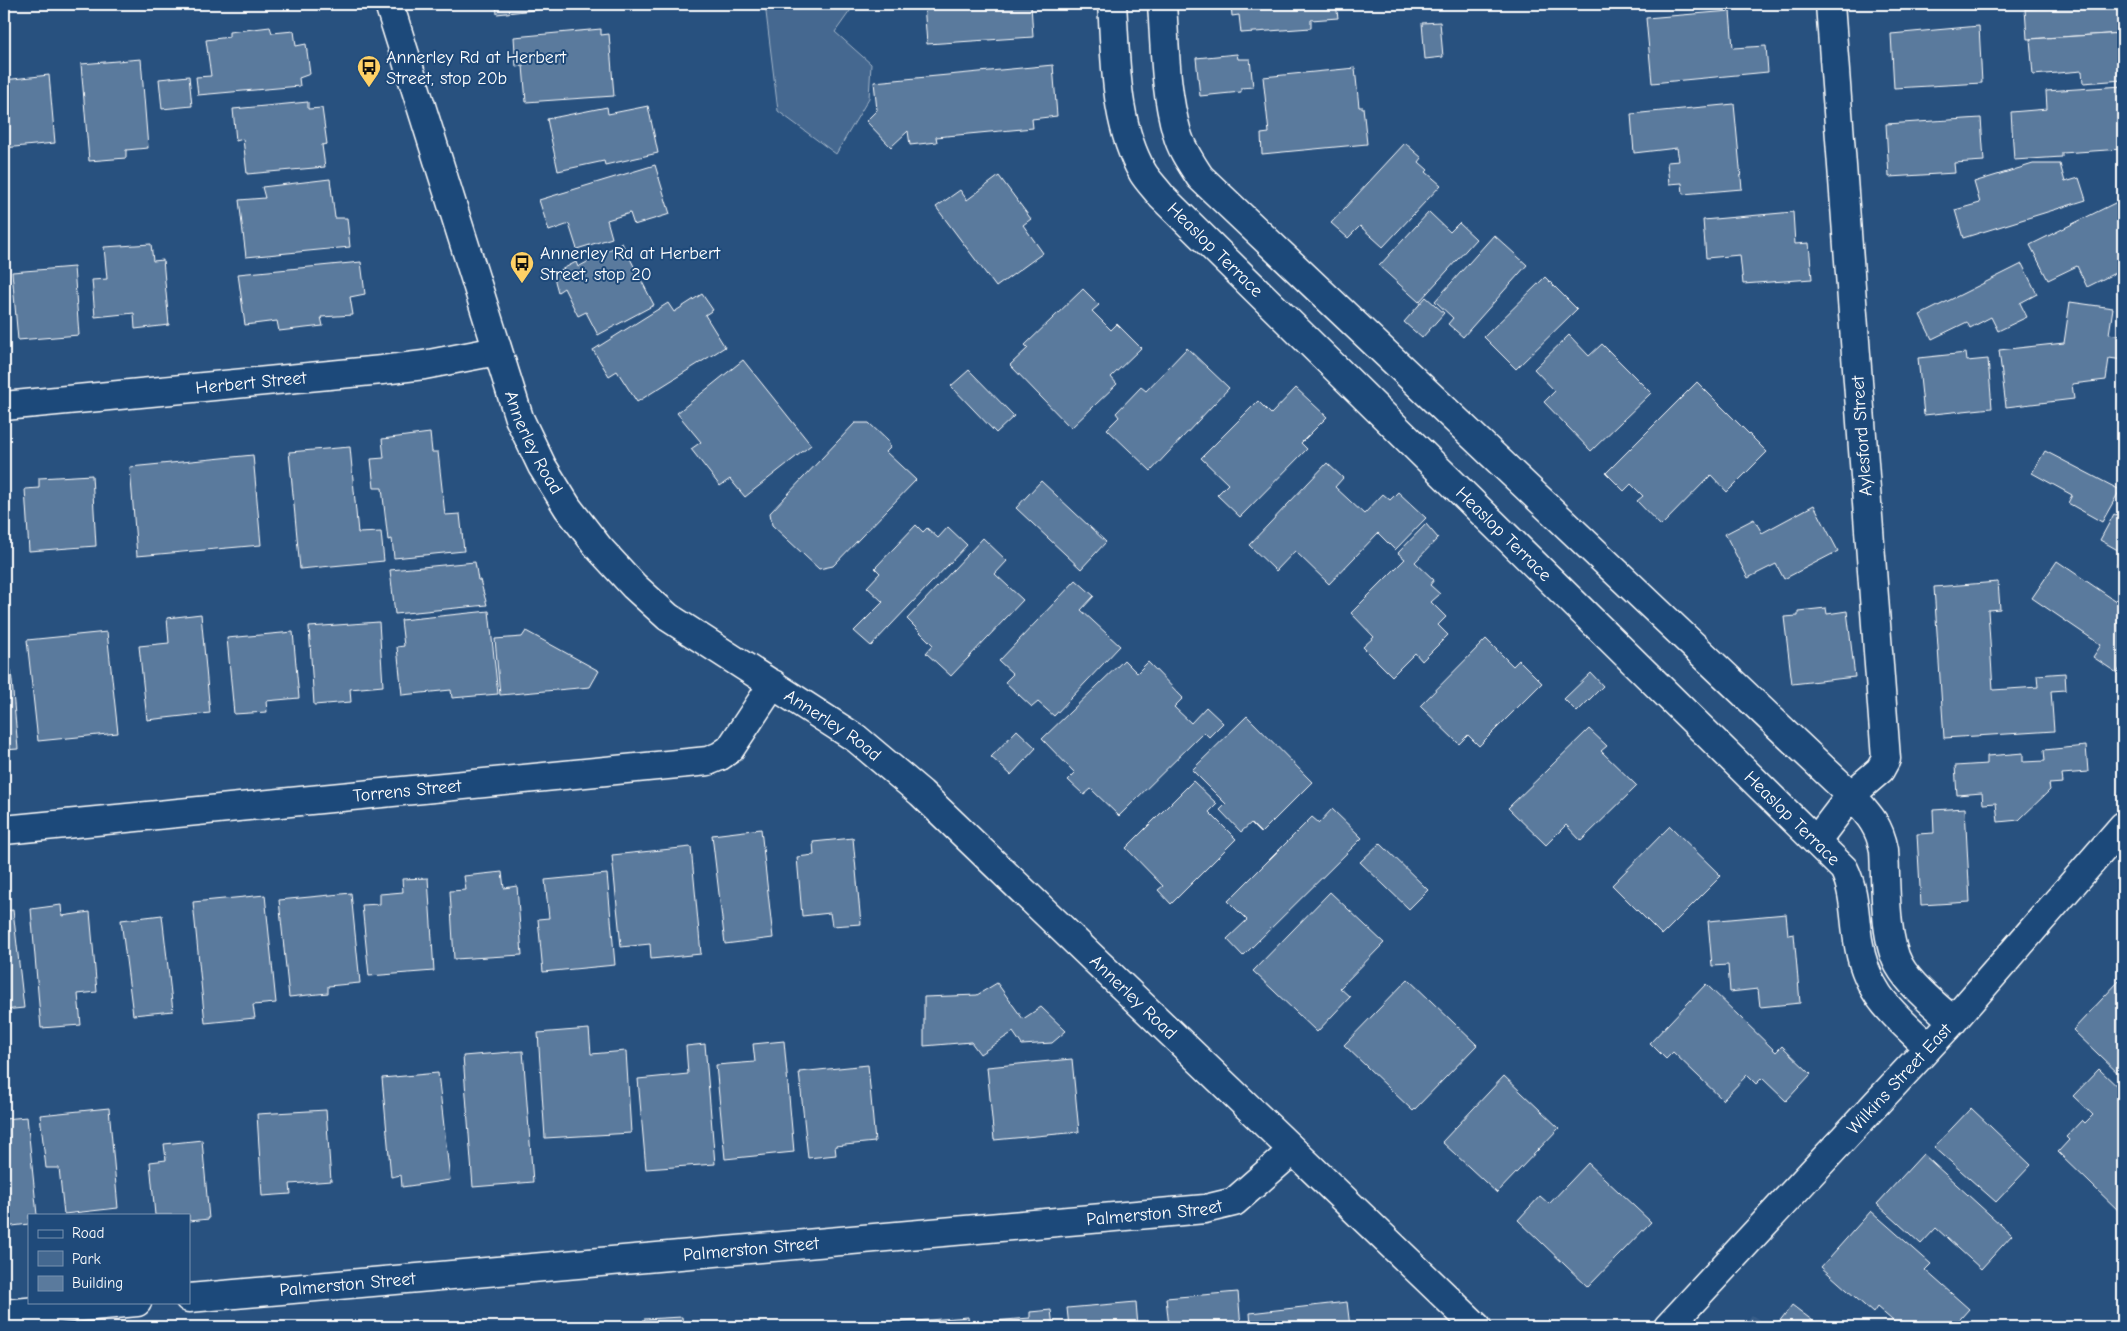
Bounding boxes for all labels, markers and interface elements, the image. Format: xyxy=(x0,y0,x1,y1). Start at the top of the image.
place label: Annerley Rd at Herbert Street, stop 20b xyxy=(386,47,567,89)
bus stop icon: Annerley Rd at Herbert Street, stop 20b xyxy=(356,54,382,88)
street label: Heaslop Terrace xyxy=(1163,198,1268,301)
place label: Annerley Rd at Herbert Street, stop 20 xyxy=(540,243,721,285)
bus stop icon: Annerley Rd at Herbert Street, stop 20 xyxy=(509,250,535,284)
street label: Herbert Street xyxy=(194,367,308,398)
street label: Aylesford Street xyxy=(1847,374,1877,497)
street label: Annerley Road xyxy=(501,388,567,498)
street label: Heaslop Terrace xyxy=(1452,482,1556,586)
street label: Annerley Road xyxy=(781,685,886,765)
street label: Heaslop Terrace xyxy=(1740,766,1845,870)
street label: Torrens Street xyxy=(352,775,463,806)
street label: Annerley Road xyxy=(1086,950,1181,1044)
street label: Wilkins Street East xyxy=(1842,1019,1956,1139)
street label: Palmerston Street xyxy=(1085,1195,1225,1230)
legend xyxy=(28,1214,190,1304)
text: Road xyxy=(72,1224,104,1242)
street label: Palmerston Street xyxy=(682,1232,821,1265)
text: Park xyxy=(72,1250,101,1268)
street label: Palmerston Street xyxy=(279,1268,417,1301)
text: Building xyxy=(72,1274,123,1292)

